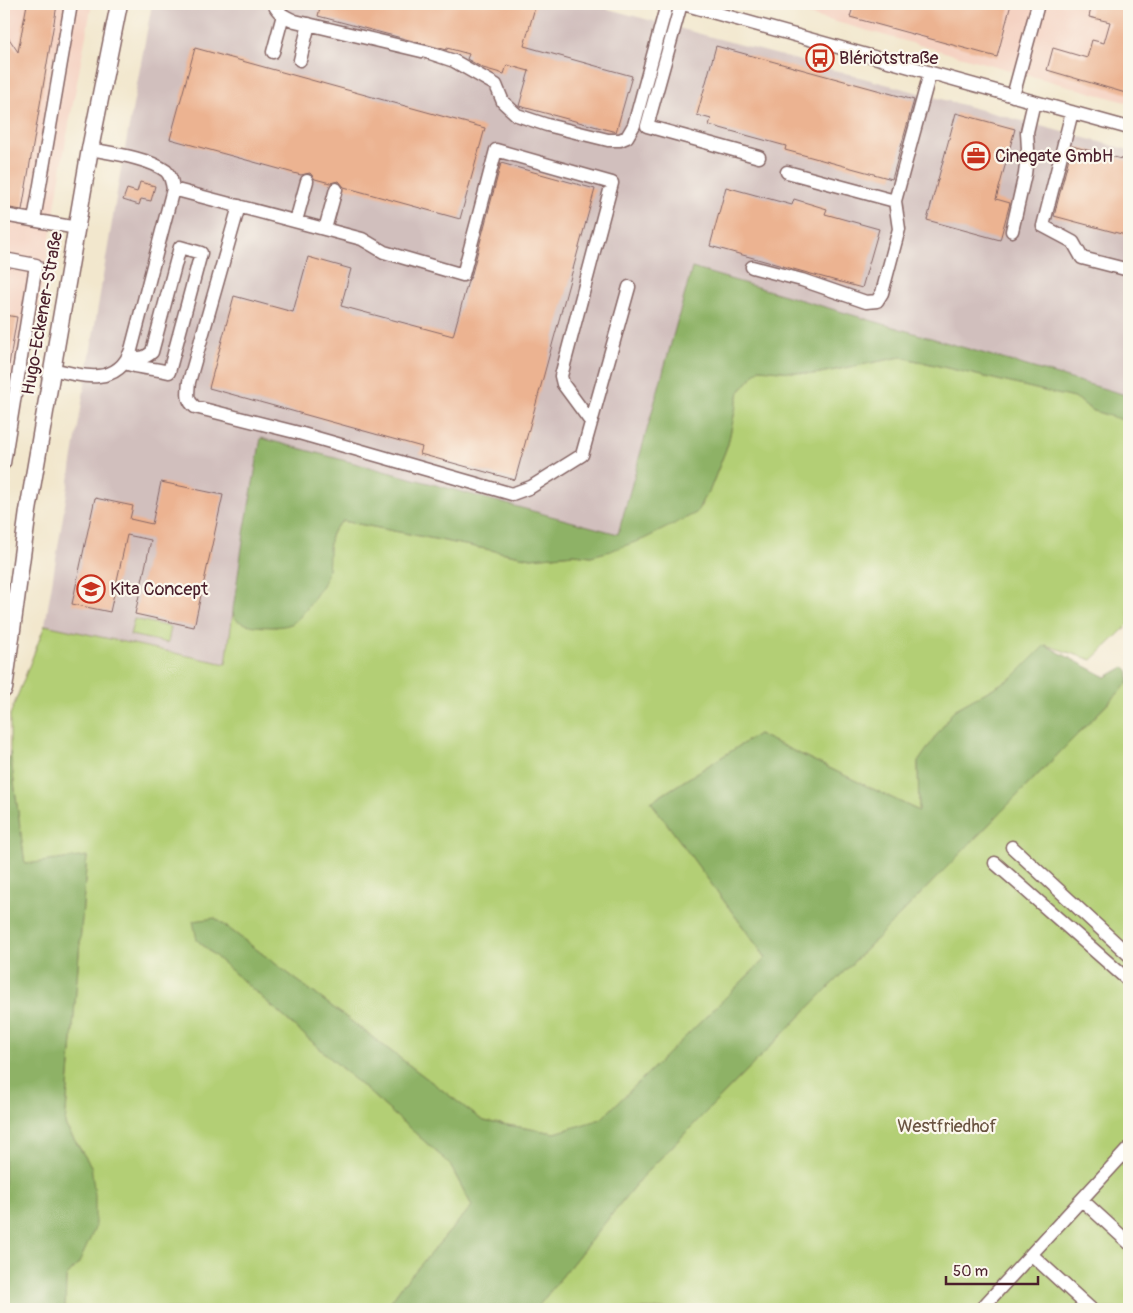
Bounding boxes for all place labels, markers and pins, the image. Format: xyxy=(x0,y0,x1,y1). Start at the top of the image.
bus stop icon: Blériotstraße xyxy=(805,43,835,73)
place label: Blériotstraße xyxy=(839,47,939,70)
office icon: Cinegate GmbH xyxy=(961,141,991,171)
place label: Cinegate GmbH xyxy=(995,145,1113,168)
school or university icon: Kita Concept xyxy=(76,574,106,604)
place label: Kita Concept xyxy=(110,578,209,601)

